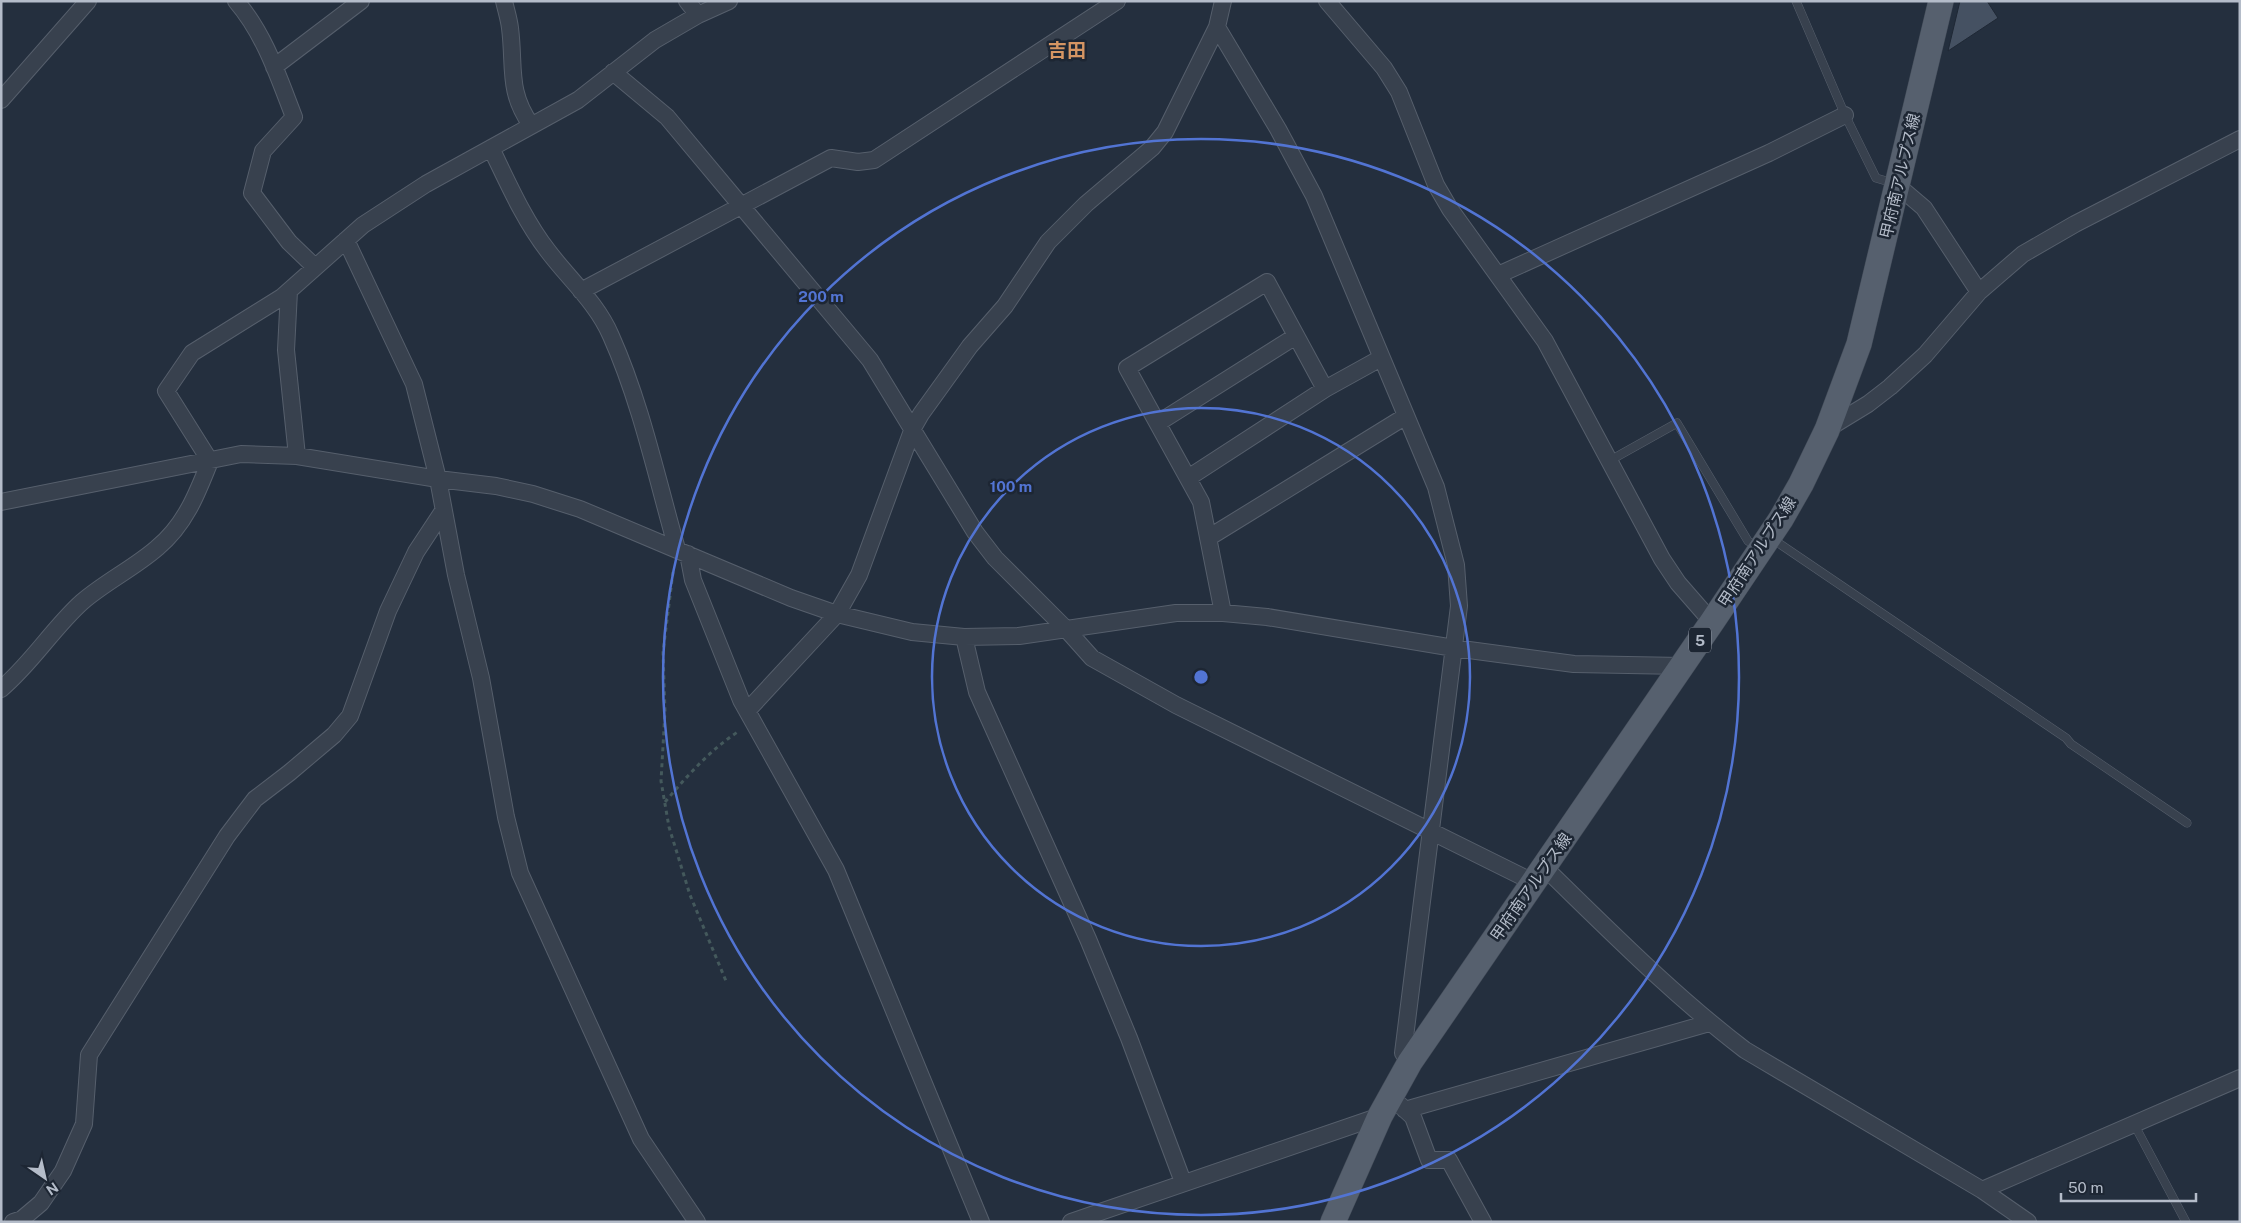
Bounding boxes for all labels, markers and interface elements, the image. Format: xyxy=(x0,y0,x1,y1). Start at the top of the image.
district label: 吉田 xyxy=(1048,39,1086,61)
street label: 甲府南アルプス線 xyxy=(1876,112,1924,240)
text: 200 m xyxy=(798,288,844,305)
text: 100 m xyxy=(990,478,1032,495)
street label: 甲府南アルプス線 xyxy=(1714,493,1800,611)
road number: 5 xyxy=(1689,628,1711,652)
centre of rings xyxy=(1192,668,1210,686)
street label: 甲府南アルプス線 xyxy=(1487,829,1575,945)
north arrow xyxy=(20,1153,70,1203)
scale bar xyxy=(2061,1170,2196,1202)
text: N xyxy=(43,1179,61,1198)
text: 50 m xyxy=(2068,1179,2103,1196)

